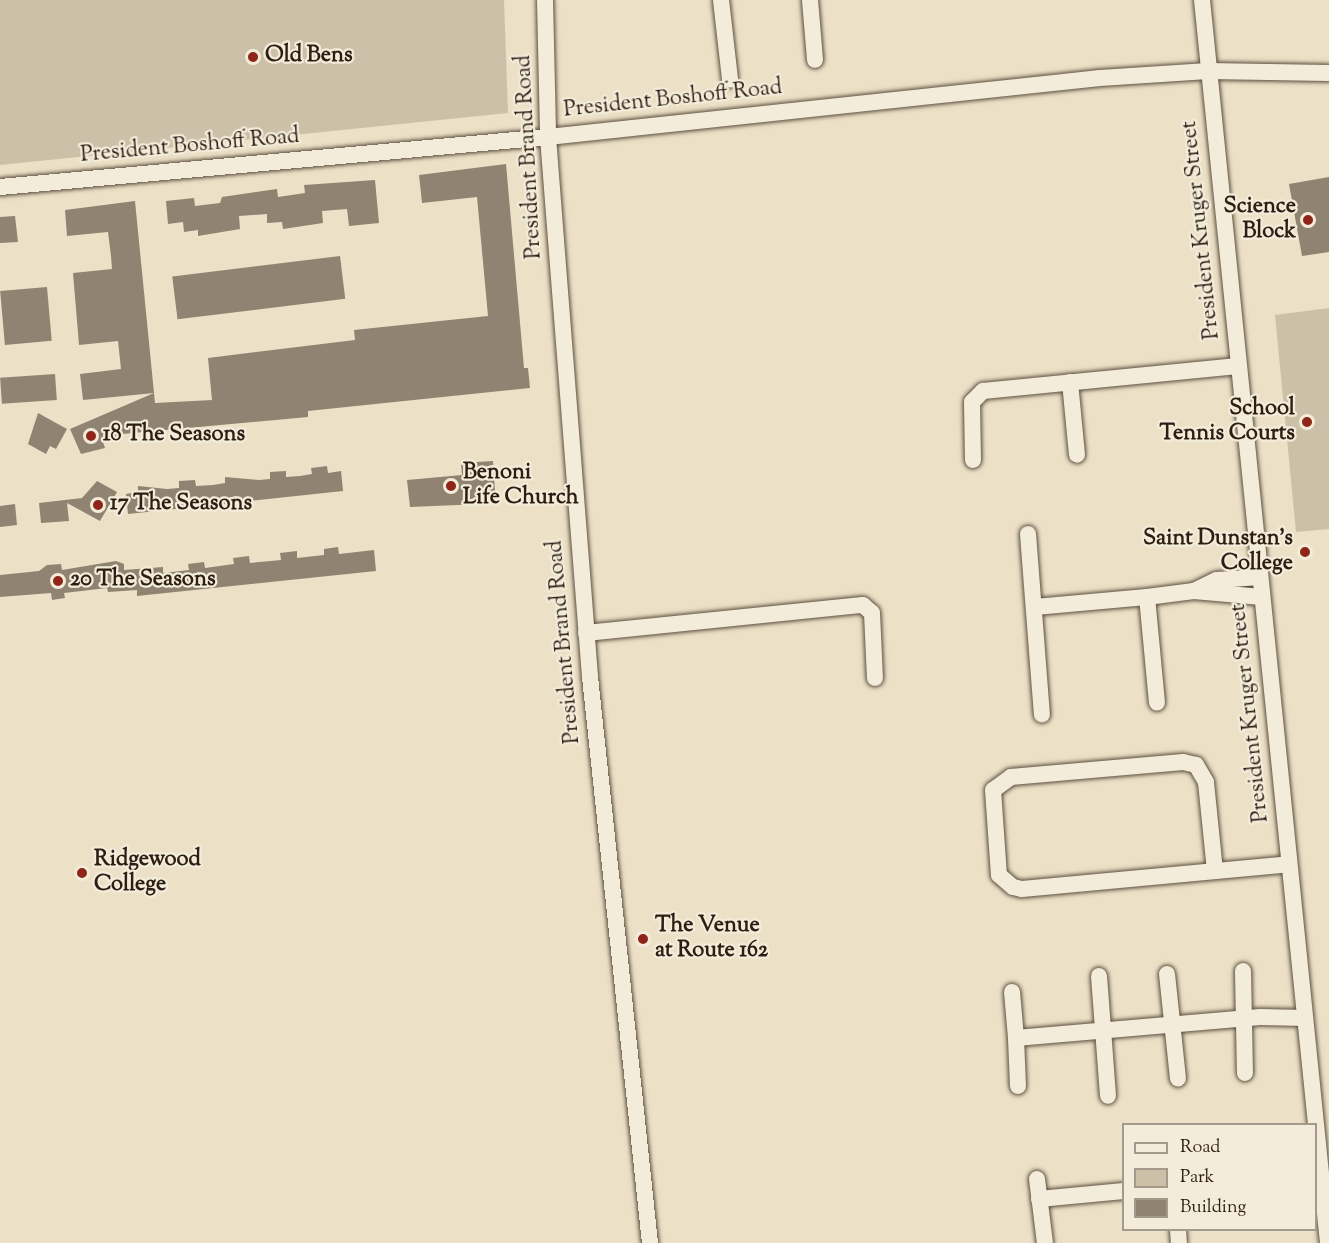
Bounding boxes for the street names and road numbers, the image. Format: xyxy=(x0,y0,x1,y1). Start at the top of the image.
street label: President Brand Road xyxy=(511,54,549,260)
street label: President Boshoff Road xyxy=(562,75,784,125)
street label: President Kruger Street xyxy=(1177,119,1227,341)
street label: President Boshoff Road xyxy=(79,124,301,170)
street label: President Brand Road xyxy=(543,539,587,745)
street label: President Kruger Street xyxy=(1226,602,1276,824)

